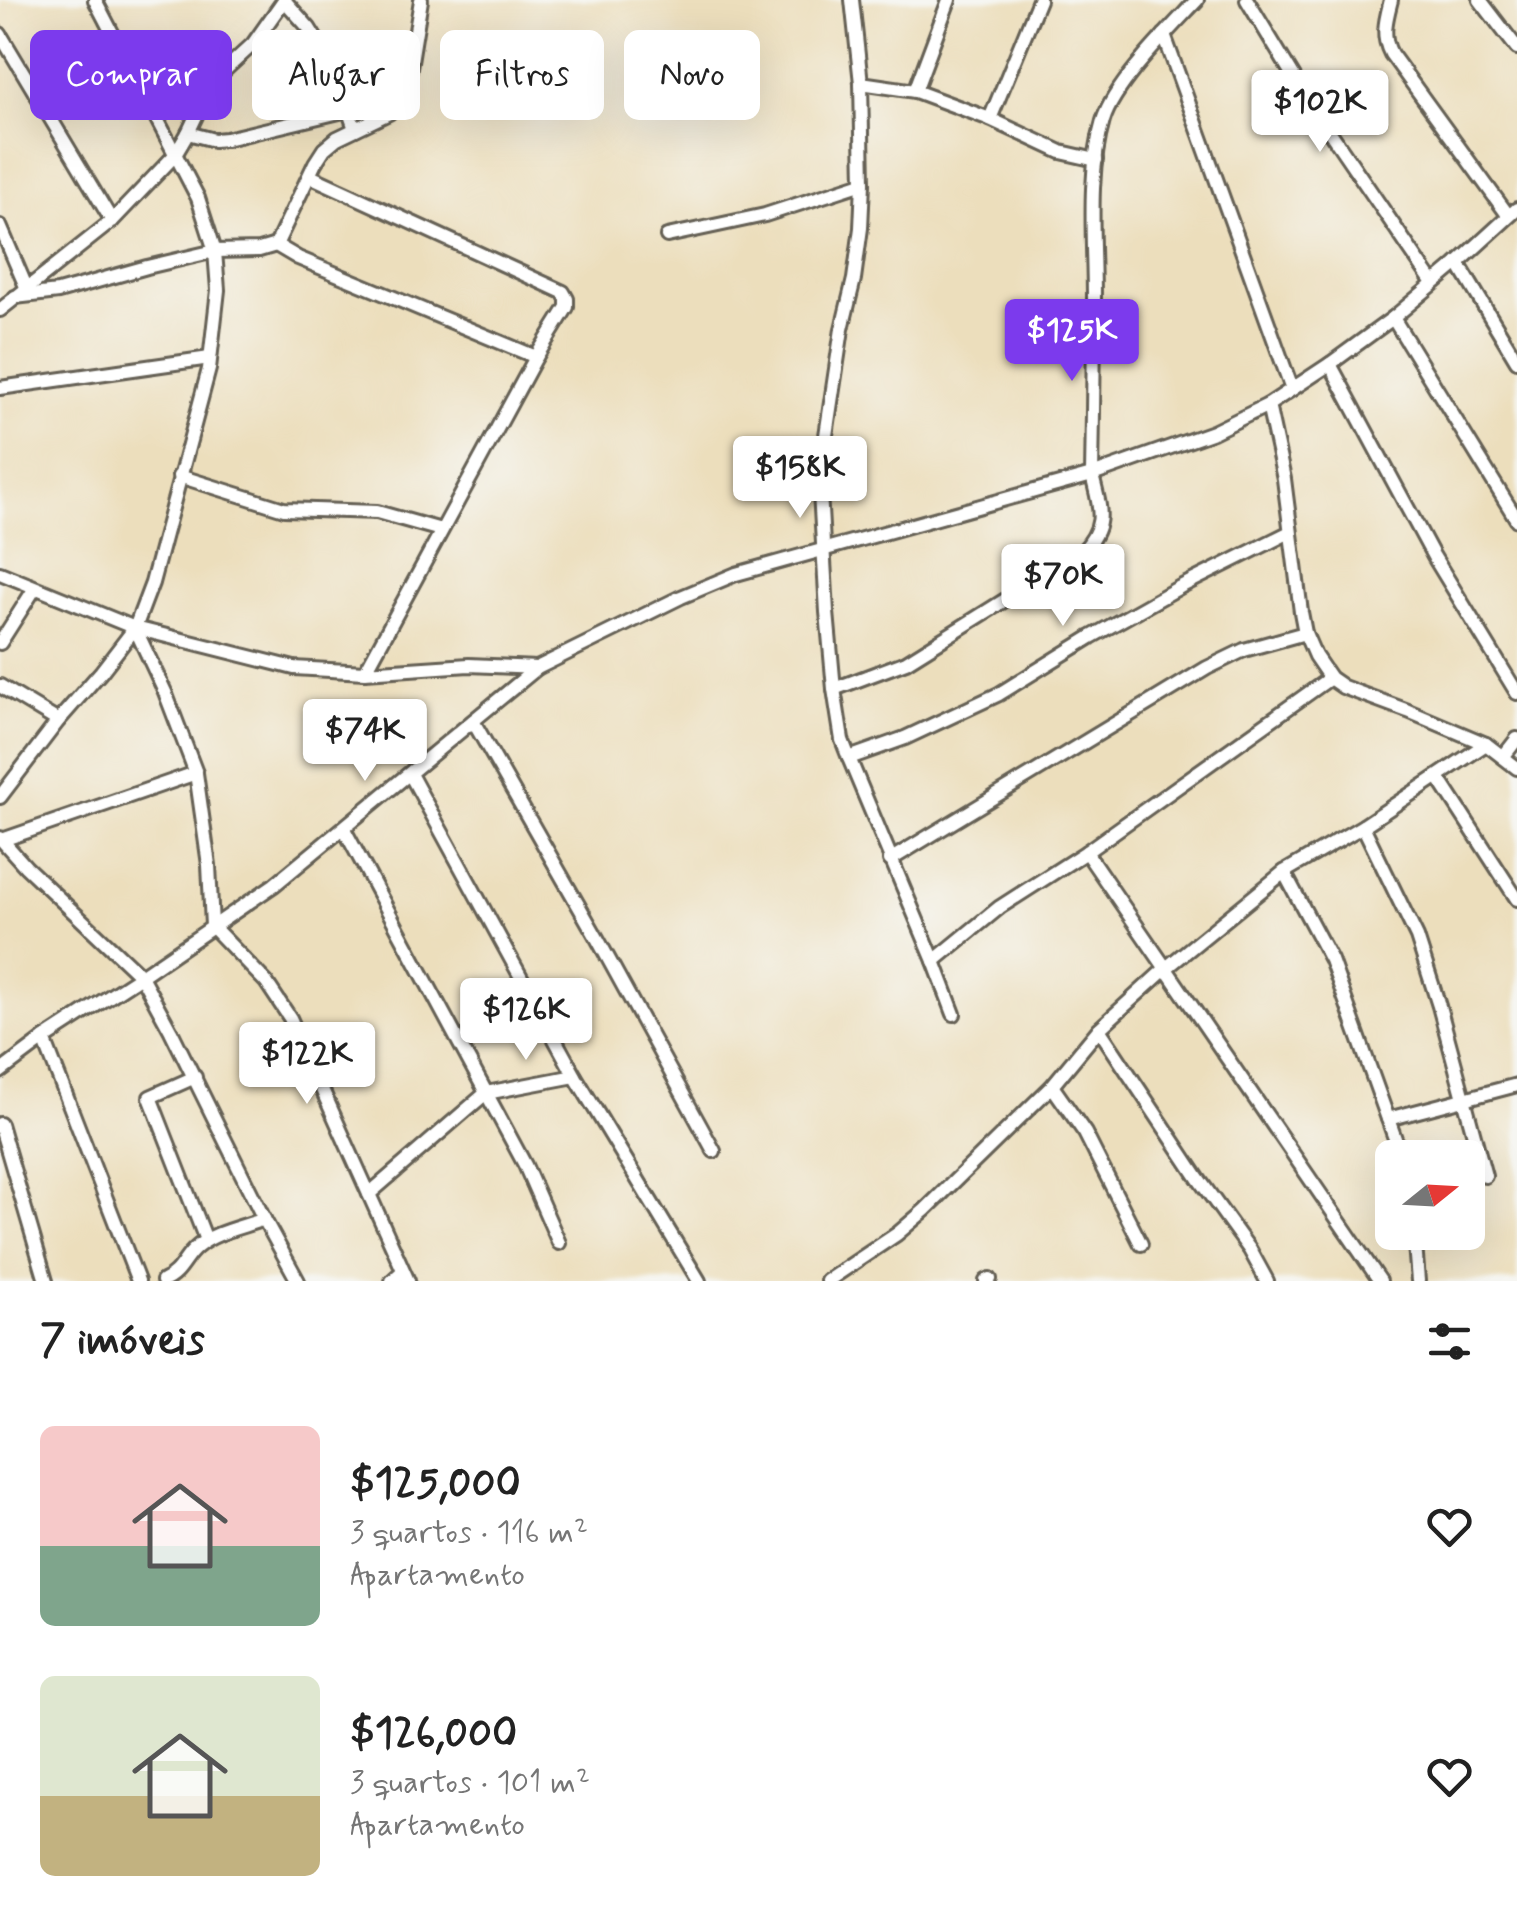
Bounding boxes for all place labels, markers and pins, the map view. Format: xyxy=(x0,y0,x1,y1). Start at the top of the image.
pin: $102K xyxy=(1250,70,1390,155)
pin: $125K xyxy=(1002,299,1142,384)
pin: $158K xyxy=(730,436,870,521)
pin: $70K xyxy=(1004,544,1122,629)
pin: $74K xyxy=(306,699,424,784)
pin: $126K xyxy=(456,978,596,1063)
pin: $122K xyxy=(237,1022,377,1107)

